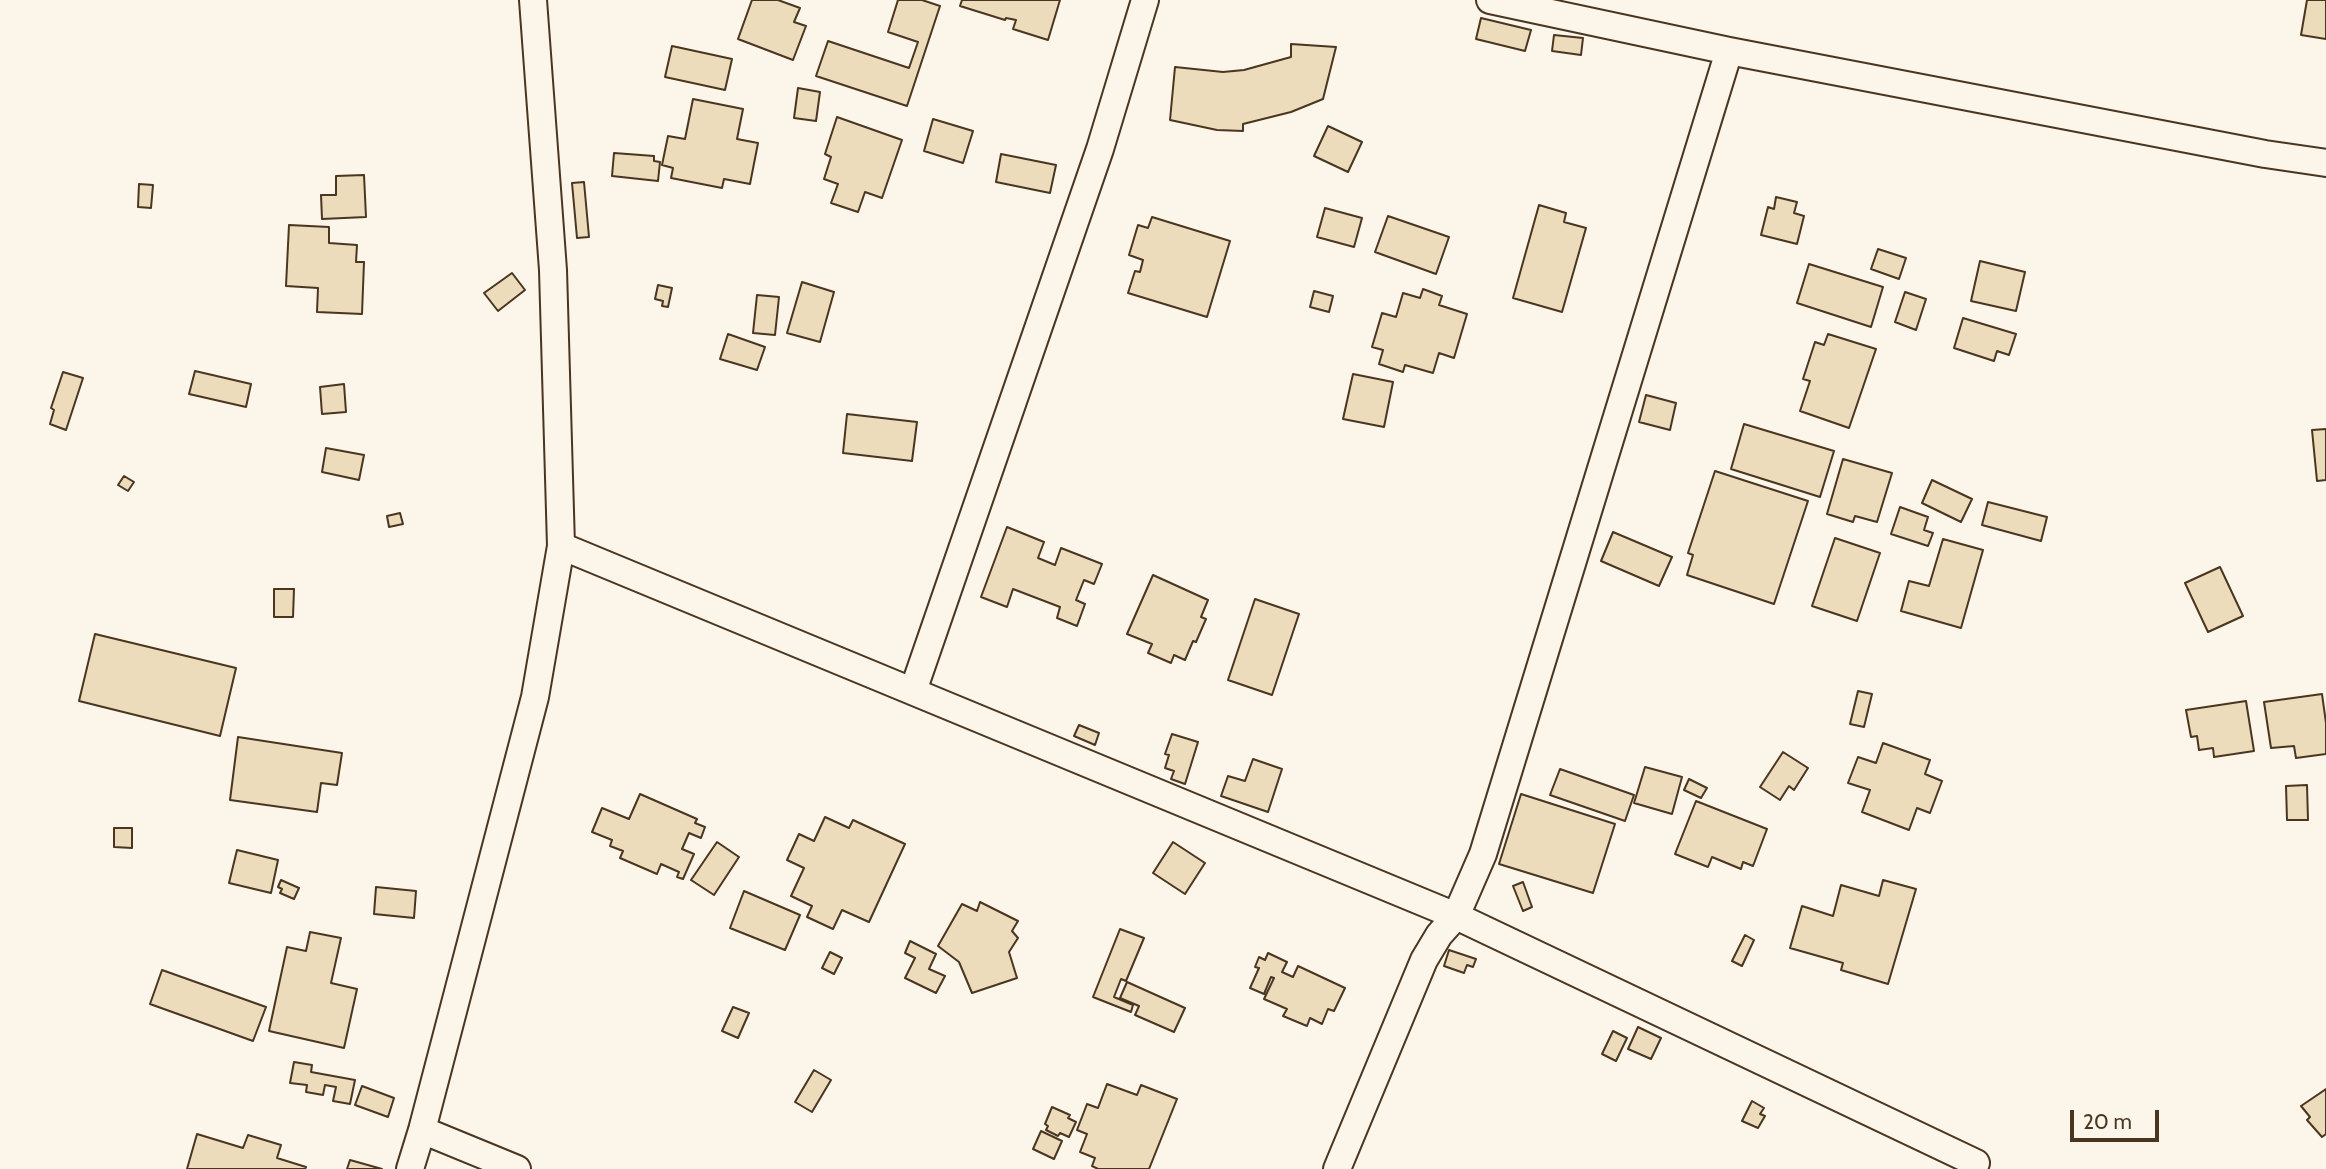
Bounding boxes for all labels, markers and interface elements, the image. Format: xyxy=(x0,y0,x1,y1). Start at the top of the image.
scale bar xyxy=(2074,1096,2163,1140)
text: 20 m xyxy=(2083,1109,2132,1134)

